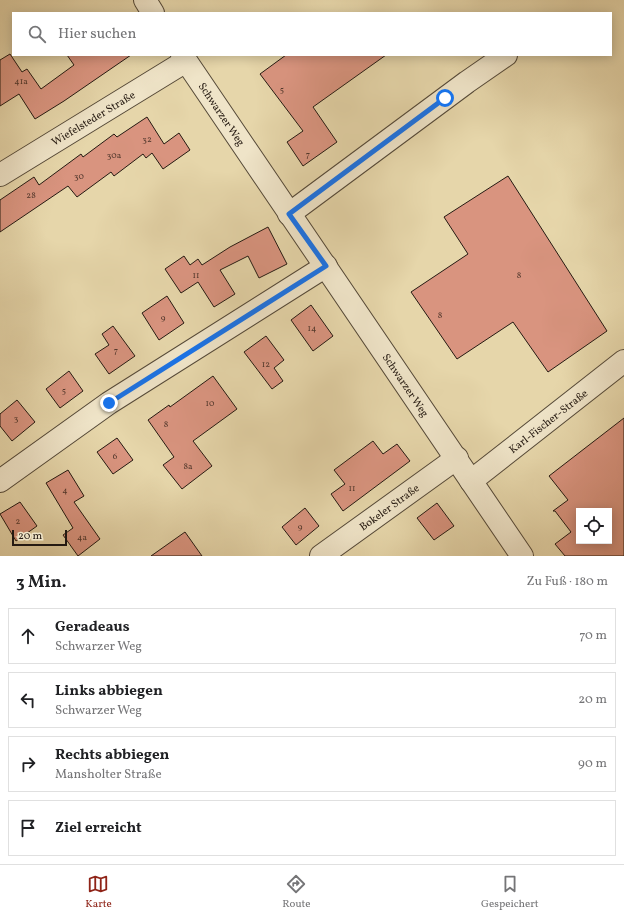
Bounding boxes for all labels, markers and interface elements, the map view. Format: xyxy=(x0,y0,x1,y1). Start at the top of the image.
search box xyxy=(12,12,612,56)
icon: search xyxy=(26,23,48,45)
text: Hier suchen xyxy=(58,24,136,45)
house number: 41a xyxy=(14,75,28,88)
street label: Schwarzer Weg xyxy=(194,80,248,150)
house number: 5 xyxy=(280,83,284,96)
street label: Wiefelsteder Straße xyxy=(49,88,138,150)
route start xyxy=(436,89,454,107)
house number: 32 xyxy=(142,133,152,146)
house number: 7 xyxy=(306,148,310,161)
house number: 30a xyxy=(107,149,122,162)
house number: 30 xyxy=(74,170,85,183)
house number: 28 xyxy=(26,189,36,202)
house number: 11 xyxy=(193,269,199,282)
house number: 8 xyxy=(517,269,522,282)
house number: 8 xyxy=(438,309,443,322)
house number: 9 xyxy=(161,312,166,325)
house number: 14 xyxy=(308,322,316,335)
house number: 7 xyxy=(114,344,118,357)
street label: Schwarzer Weg xyxy=(378,351,432,421)
house number: 12 xyxy=(262,358,270,371)
house number: 5 xyxy=(62,384,66,397)
street label: Karl-Fischer-Straße xyxy=(506,387,592,458)
route end xyxy=(100,394,118,412)
house number: 10 xyxy=(206,397,215,410)
house number: 3 xyxy=(14,412,19,425)
house number: 8 xyxy=(164,418,169,431)
house number: 6 xyxy=(113,450,118,463)
house number: 8a xyxy=(183,460,193,473)
street label: Bokeler Straße xyxy=(357,481,423,535)
house number: 11 xyxy=(349,482,355,495)
house number: 4 xyxy=(62,484,68,497)
map controls xyxy=(576,508,612,544)
button: locate xyxy=(576,508,612,544)
house number: 2 xyxy=(16,515,21,528)
house number: 9 xyxy=(298,521,303,534)
scale bar xyxy=(12,528,67,547)
text: 20 m xyxy=(18,529,42,544)
house number: 4a xyxy=(77,531,87,544)
text: 3 Min. xyxy=(16,571,67,594)
text: Zu Fuß · 180 m xyxy=(527,573,608,591)
text: Geradeaus xyxy=(55,617,130,638)
icon: ahead xyxy=(17,625,39,647)
text: 70 m xyxy=(579,627,607,645)
text: Schwarzer Weg xyxy=(55,638,142,656)
text: Links abbiegen xyxy=(55,681,163,702)
icon: left xyxy=(17,689,39,711)
text: 20 m xyxy=(578,691,607,709)
text: Schwarzer Weg xyxy=(55,702,142,720)
text: Rechts abbiegen xyxy=(55,745,170,766)
icon: right xyxy=(17,753,39,775)
text: 90 m xyxy=(578,755,607,773)
text: Mansholter Straße xyxy=(55,766,162,784)
icon: arrive xyxy=(17,817,39,839)
text: Ziel erreicht xyxy=(55,818,142,839)
tab: Karte xyxy=(85,873,112,912)
tab: Route xyxy=(282,873,311,912)
tab: Gespeichert xyxy=(481,873,539,912)

